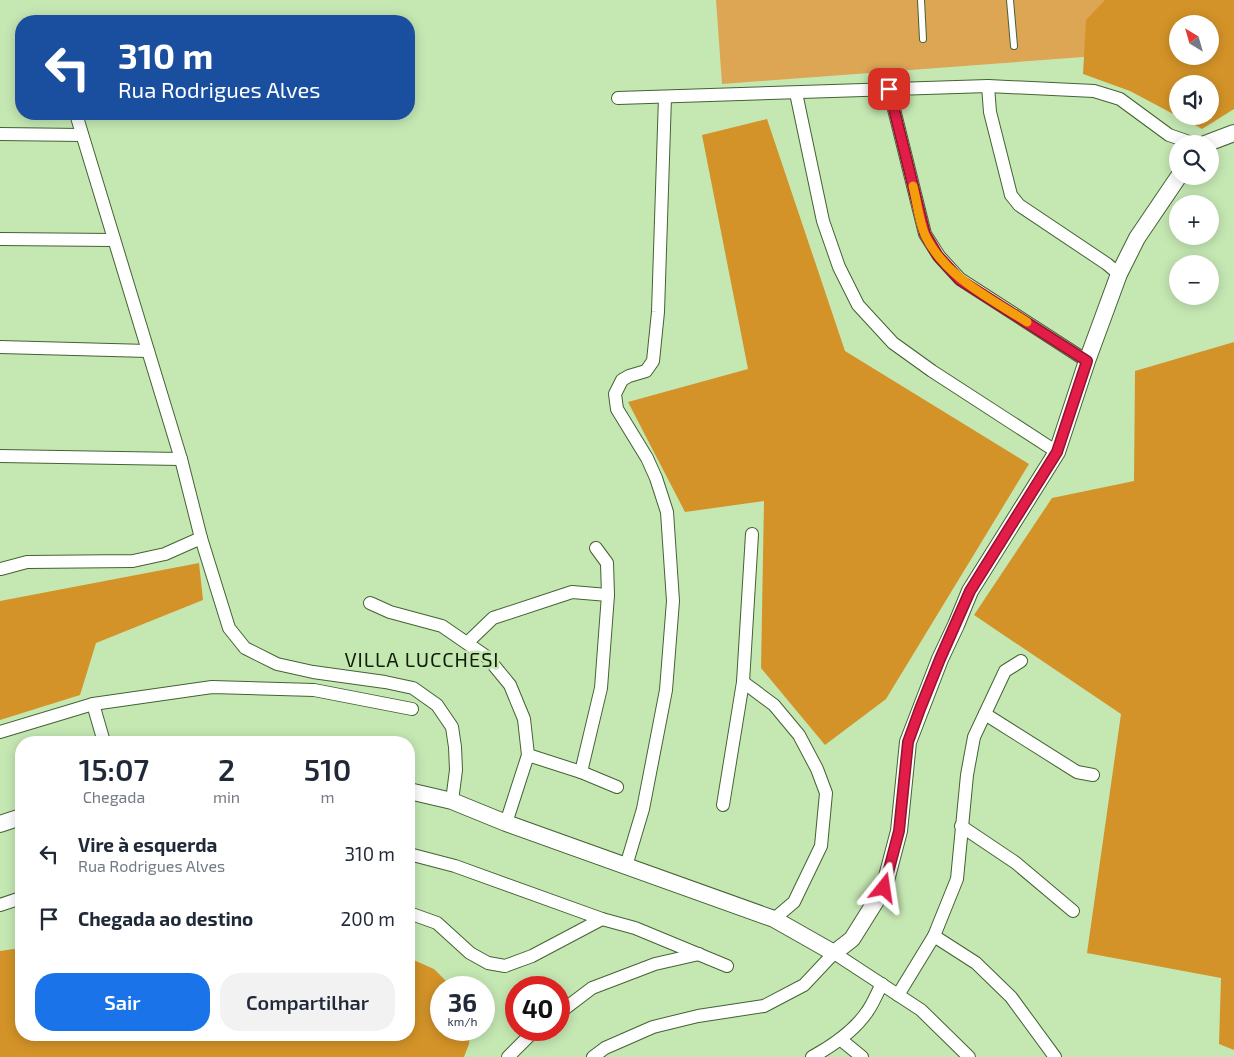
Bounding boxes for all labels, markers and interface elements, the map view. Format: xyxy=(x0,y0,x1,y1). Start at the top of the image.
north arrow xyxy=(1169,15,1219,65)
map controls xyxy=(1169,15,1219,305)
text: 310 m xyxy=(118,34,213,76)
icon: left xyxy=(35,35,100,100)
pin xyxy=(868,68,910,110)
icon: arrive xyxy=(875,75,903,103)
button: sound xyxy=(1169,75,1219,125)
text: Rua Rodrigues Alves xyxy=(118,76,320,102)
button: search xyxy=(1169,135,1219,185)
button: + xyxy=(1169,195,1219,245)
button: − xyxy=(1169,255,1219,305)
district label: VILLA LUCCHESI xyxy=(344,647,500,671)
text: 15:07 xyxy=(79,751,149,787)
text: 2 xyxy=(218,751,235,787)
text: 510 xyxy=(304,751,351,787)
text: Chegada xyxy=(83,787,145,806)
text: min xyxy=(213,787,240,806)
text: m xyxy=(321,787,335,806)
text: Vire à esquerda xyxy=(78,833,217,856)
icon: left xyxy=(35,840,63,868)
text: 310 m xyxy=(345,842,395,865)
text: Rua Rodrigues Alves xyxy=(78,856,225,875)
position arrow xyxy=(857,861,909,913)
icon: arrive xyxy=(35,905,63,933)
text: Chegada ao destino xyxy=(78,907,253,930)
text: 200 m xyxy=(341,907,395,930)
button: Sair xyxy=(35,973,210,1031)
button: Compartilhar xyxy=(220,973,395,1031)
speed limit sign: 40 xyxy=(505,976,570,1041)
text: 36 xyxy=(448,987,477,1017)
text: km/h xyxy=(448,1014,477,1028)

